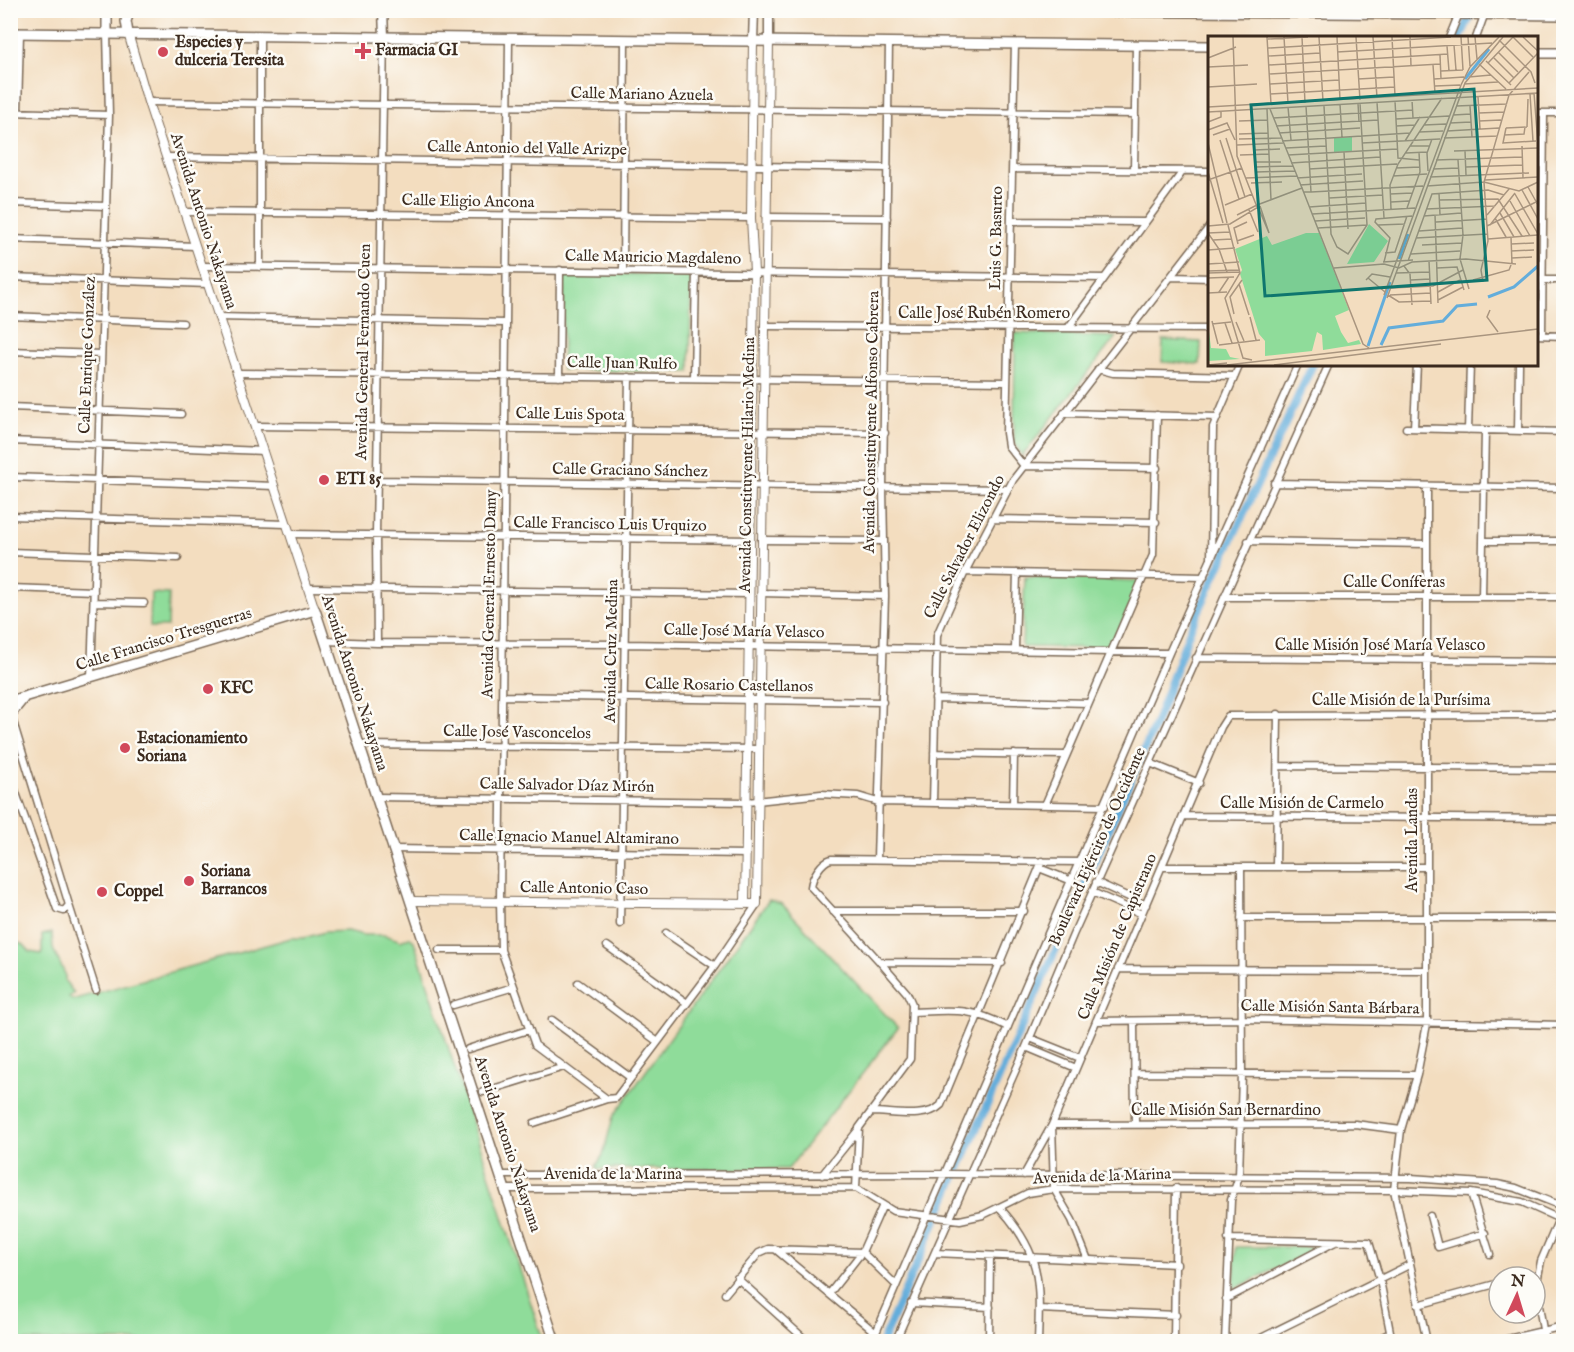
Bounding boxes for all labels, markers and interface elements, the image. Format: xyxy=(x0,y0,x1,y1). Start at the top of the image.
place label: Especies y dulceria Teresita xyxy=(175,33,285,71)
inset map xyxy=(1208,36,1538,366)
place label: Farmacia GI xyxy=(375,41,458,61)
marker: Farmacia GI xyxy=(356,44,370,58)
marker: Especies y dulceria Teresita xyxy=(156,45,170,59)
street label: Calle Mariano Azuela xyxy=(570,84,714,106)
street label: Avenida Antonio Nakayama xyxy=(165,129,241,312)
street label: Calle Antonio del Valle Arizpe xyxy=(427,137,627,161)
street label: Luis G. Basurto xyxy=(986,186,1008,290)
street label: Calle Eligio Ancona xyxy=(401,191,535,213)
street label: Avenida General Fernando Cuen xyxy=(352,243,376,461)
street label: Calle Mauricio Magdaleno xyxy=(565,246,742,270)
street label: Calle Enrique González xyxy=(75,276,101,434)
street label: Avenida Constituyente Alfonso Cabrera xyxy=(860,290,884,554)
street label: Calle José Rubén Romero xyxy=(898,304,1070,324)
street label: Avenida Constituyente Hilario Medina xyxy=(736,337,760,594)
street label: Calle Juan Rulfo xyxy=(567,353,678,375)
street label: Calle Luis Spota xyxy=(515,404,625,426)
street label: Calle Graciano Sánchez xyxy=(552,460,708,482)
place label: ETI 85 xyxy=(336,470,381,490)
street label: Calle Salvador Elizondo xyxy=(920,471,1010,622)
marker: ETI 85 xyxy=(317,473,331,487)
street label: Avenida General Ernesto Damy xyxy=(478,489,502,700)
street label: Calle Francisco Luis Urquizo xyxy=(513,513,707,537)
street label: Calle Coníferas xyxy=(1343,573,1445,593)
street label: Avenida Cruz Medina xyxy=(601,579,623,724)
street label: Avenida Antonio Nakayama xyxy=(316,591,392,774)
street label: Calle Francisco Tresguerras xyxy=(74,604,255,676)
street label: Calle José María Velasco xyxy=(663,621,825,643)
street label: Calle Misión José María Velasco xyxy=(1275,636,1486,656)
street label: Calle Rosario Castellanos xyxy=(645,675,814,697)
place label: KFC xyxy=(220,679,254,699)
marker: KFC xyxy=(201,682,215,696)
street label: Calle Misión de la Purísima xyxy=(1312,691,1490,711)
street label: Calle José Vasconcelos xyxy=(443,722,591,744)
place label: Estacionamiento Soriana xyxy=(137,729,248,767)
marker: Estacionamiento Soriana xyxy=(118,741,132,755)
street label: Boulevard Ejército de Occidente xyxy=(1045,745,1151,949)
street label: Calle Salvador Díaz Mirón xyxy=(479,774,655,798)
street label: Avenida Landas xyxy=(1403,787,1423,893)
street label: Calle Misión de Carmelo xyxy=(1220,794,1384,814)
street label: Calle Ignacio Manuel Altamirano xyxy=(459,826,680,850)
street label: Calle Misión de Capistrano xyxy=(1074,850,1162,1023)
place label: Soriana Barrancos xyxy=(201,862,267,900)
marker: Soriana Barrancos xyxy=(182,874,196,888)
street label: Calle Antonio Caso xyxy=(520,878,649,900)
place label: Coppel xyxy=(114,882,164,902)
marker: Coppel xyxy=(95,885,109,899)
street label: Calle Misión Santa Bárbara xyxy=(1240,996,1420,1020)
street label: Avenida Antonio Nakayama xyxy=(469,1052,545,1235)
street label: Calle Misión San Bernardino xyxy=(1131,1101,1321,1121)
street label: Avenida de la Marina xyxy=(543,1165,682,1185)
street label: Avenida de la Marina xyxy=(1032,1165,1172,1189)
north arrow xyxy=(1487,1265,1547,1325)
text: N xyxy=(1509,1272,1526,1293)

